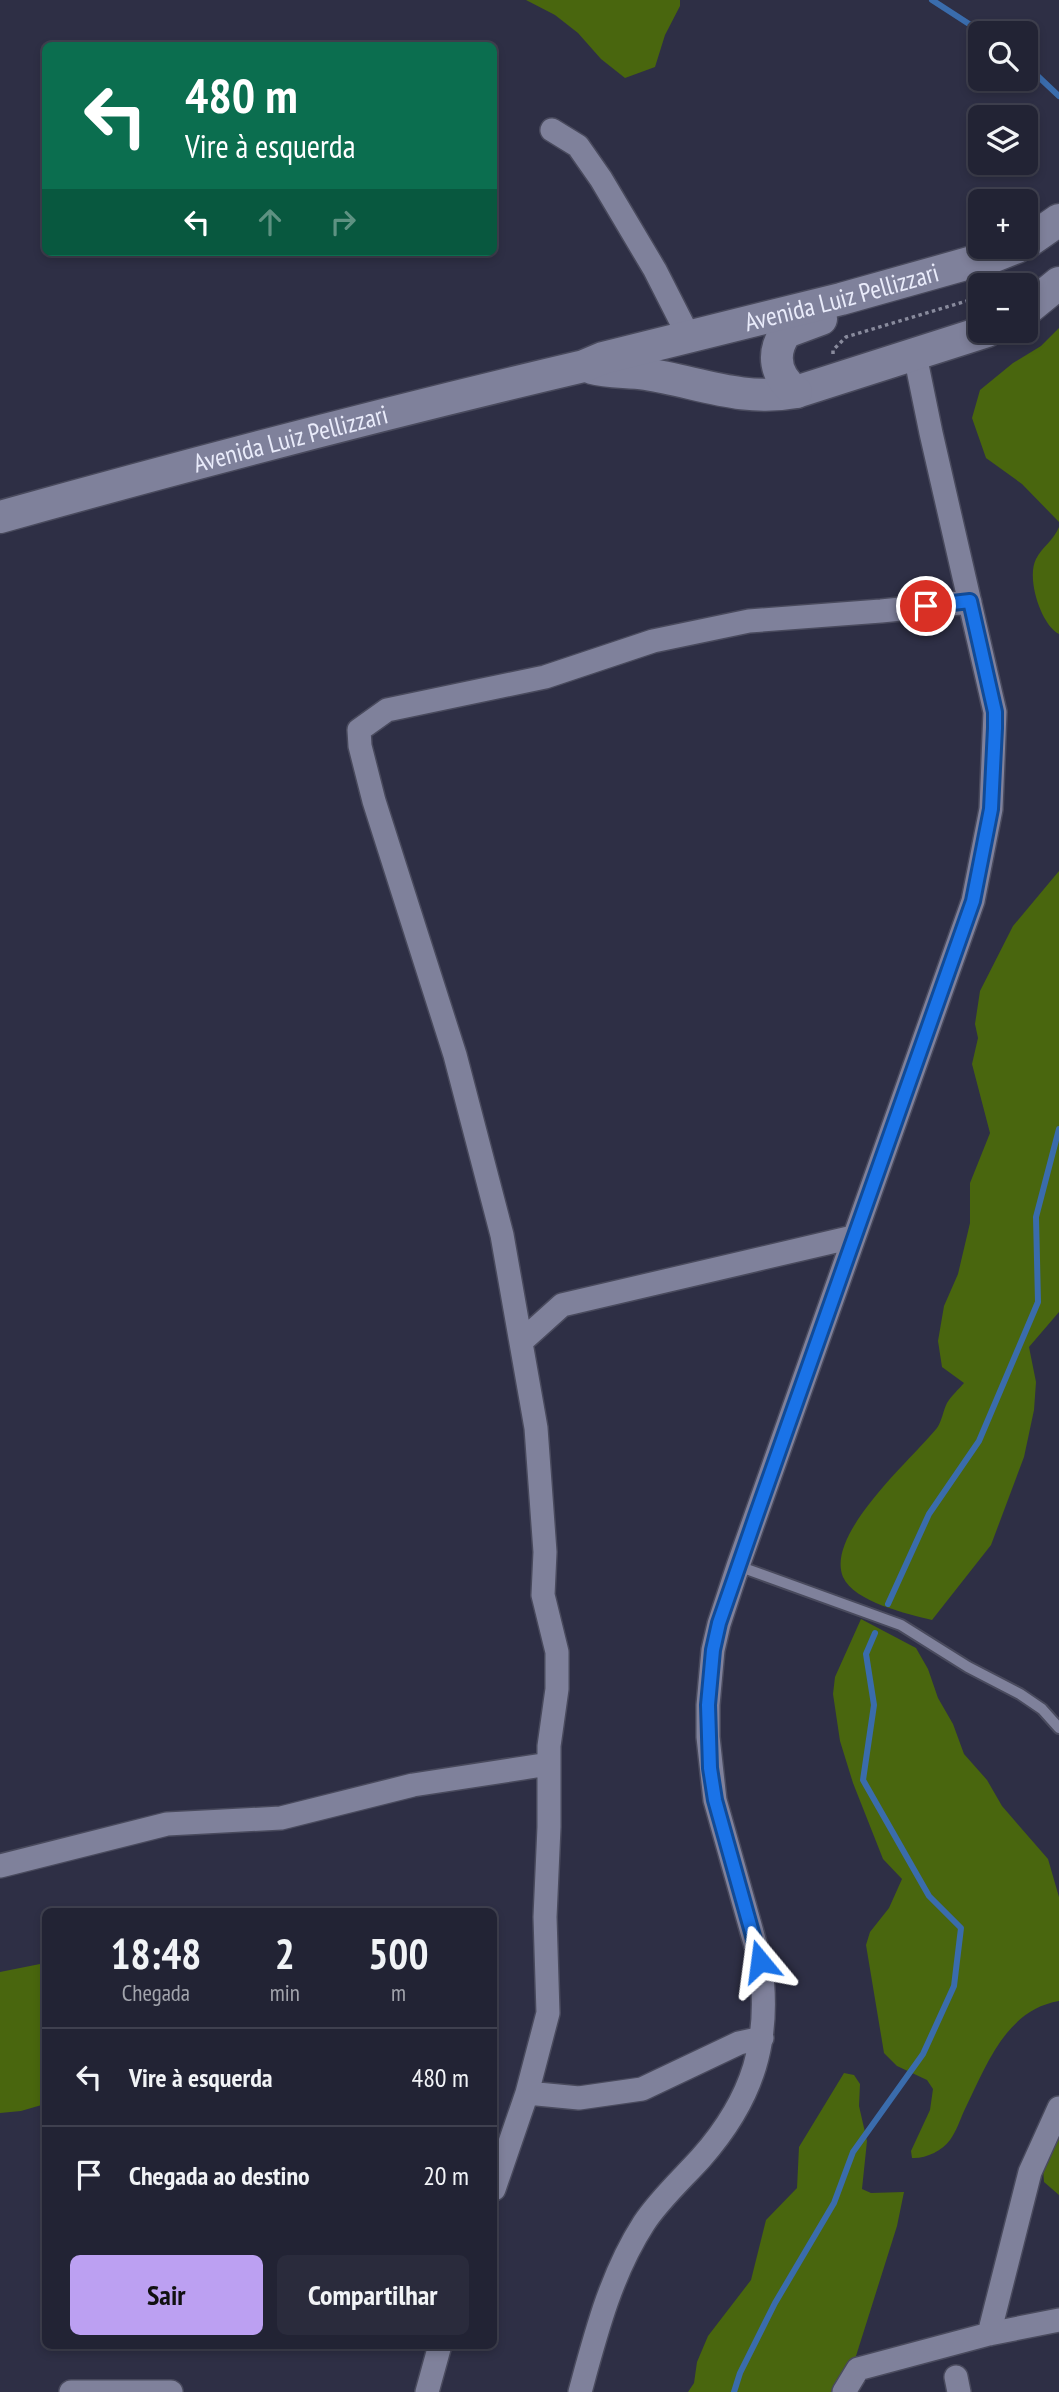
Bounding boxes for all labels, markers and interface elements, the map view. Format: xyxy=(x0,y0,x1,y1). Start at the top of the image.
map controls xyxy=(968,21,1038,343)
button: search xyxy=(968,21,1038,91)
text: 480 m xyxy=(185,63,298,127)
icon: left xyxy=(70,70,161,161)
button: layers xyxy=(968,105,1038,175)
text: Vire à esquerda xyxy=(185,125,356,167)
button: + xyxy=(968,189,1038,259)
icon: left xyxy=(178,203,216,241)
icon: ahead xyxy=(251,203,289,241)
icon: right xyxy=(324,203,362,241)
street label: Avenida Luiz Pellizzari xyxy=(741,255,942,338)
button: − xyxy=(968,273,1038,343)
street label: Avenida Luiz Pellizzari xyxy=(190,397,391,480)
pin xyxy=(896,576,956,636)
icon: arrive xyxy=(907,587,945,625)
position arrow xyxy=(723,1924,797,1998)
text: 18:48 xyxy=(110,1926,201,1981)
text: 2 xyxy=(275,1926,295,1981)
text: 500 xyxy=(368,1926,429,1981)
text: Chegada xyxy=(122,1978,190,2007)
text: min xyxy=(270,1978,300,2007)
text: m xyxy=(391,1978,406,2007)
icon: left xyxy=(70,2058,108,2096)
text: Vire à esquerda xyxy=(129,2061,272,2094)
text: 480 m xyxy=(411,2061,469,2094)
icon: arrive xyxy=(70,2156,108,2194)
text: Chegada ao destino xyxy=(129,2159,310,2192)
text: 20 m xyxy=(423,2159,469,2192)
button: Sair xyxy=(70,2255,263,2335)
button: Compartilhar xyxy=(277,2255,469,2335)

